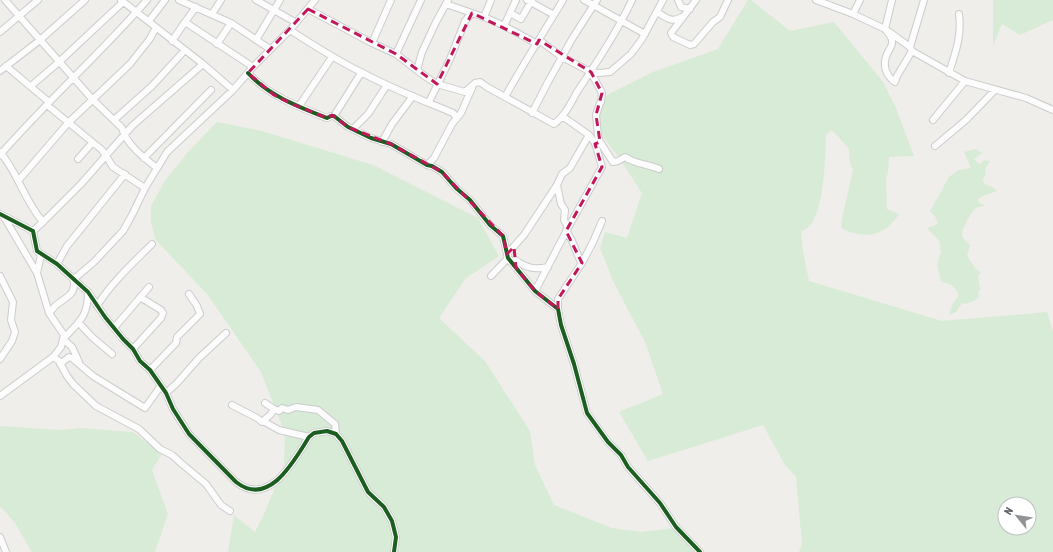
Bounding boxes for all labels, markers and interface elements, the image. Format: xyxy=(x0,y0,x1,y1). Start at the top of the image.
north arrow xyxy=(997,496,1037,536)
text: N xyxy=(1002,505,1015,517)

